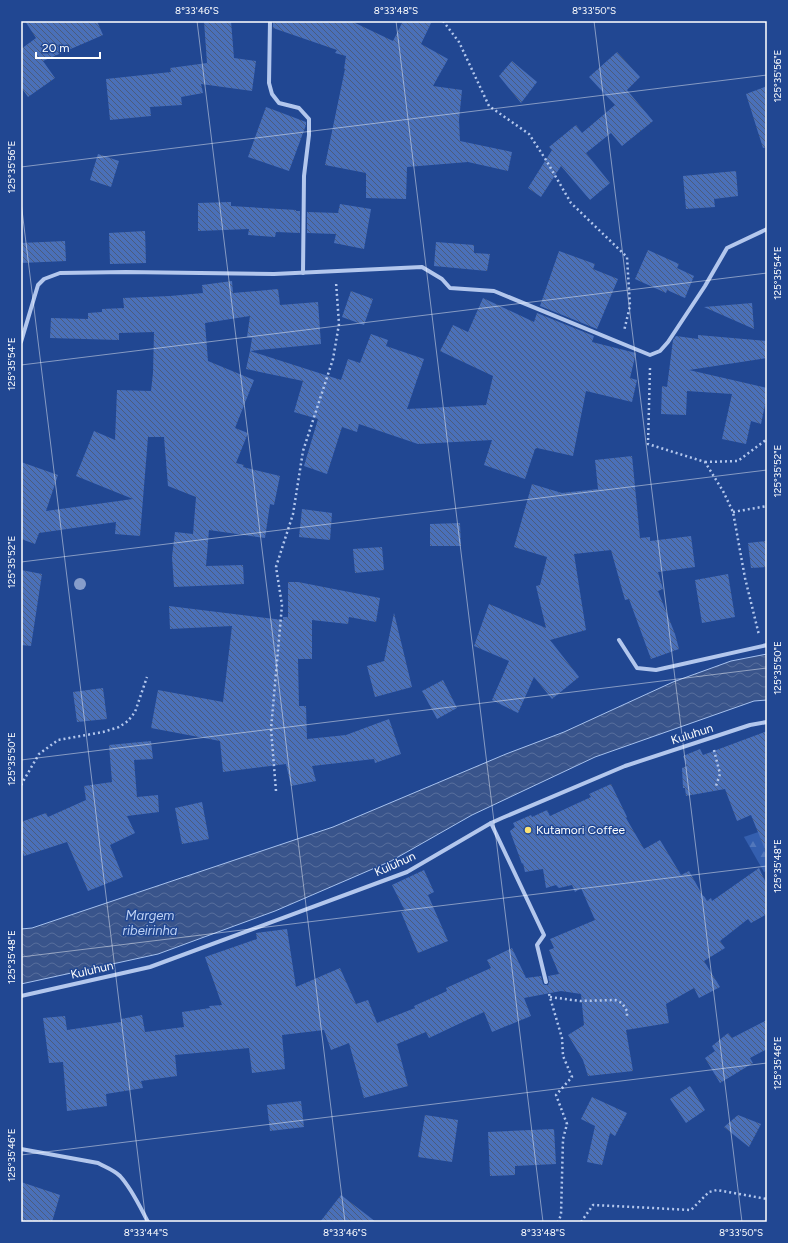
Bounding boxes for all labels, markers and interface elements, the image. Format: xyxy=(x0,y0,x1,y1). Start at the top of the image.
text: 8°33'46"S xyxy=(175,4,219,17)
text: 8°33'48"S xyxy=(374,4,418,17)
text: 8°33'50"S xyxy=(572,4,616,17)
scale bar xyxy=(36,34,100,60)
text: 20 m xyxy=(42,41,70,55)
text: 125°35'56"E xyxy=(771,49,784,102)
text: 125°35'56"E xyxy=(5,140,18,193)
text: 125°35'54"E xyxy=(771,246,784,300)
text: 125°35'54"E xyxy=(5,337,18,391)
text: 125°35'52"E xyxy=(771,445,784,497)
text: 125°35'52"E xyxy=(5,536,18,588)
text: 125°35'50"E xyxy=(771,641,784,695)
street label: Kuluhun xyxy=(669,721,715,747)
text: 125°35'50"E xyxy=(5,732,18,786)
place label: Kutamori Coffee xyxy=(536,823,626,837)
marker: Kutamori Coffee xyxy=(523,825,533,835)
text: 125°35'48"E xyxy=(771,839,784,893)
street label: Kuluhun xyxy=(372,849,418,879)
water label: Margem ribeirinha xyxy=(123,908,178,938)
text: 125°35'48"E xyxy=(5,930,18,984)
street label: Kuluhun xyxy=(69,958,115,982)
text: 125°35'46"E xyxy=(771,1036,784,1090)
text: 125°35'46"E xyxy=(5,1128,18,1182)
text: 8°33'44"S xyxy=(124,1226,168,1239)
text: 8°33'46"S xyxy=(323,1226,367,1239)
text: 8°33'48"S xyxy=(521,1226,565,1239)
text: 8°33'50"S xyxy=(719,1226,763,1239)

